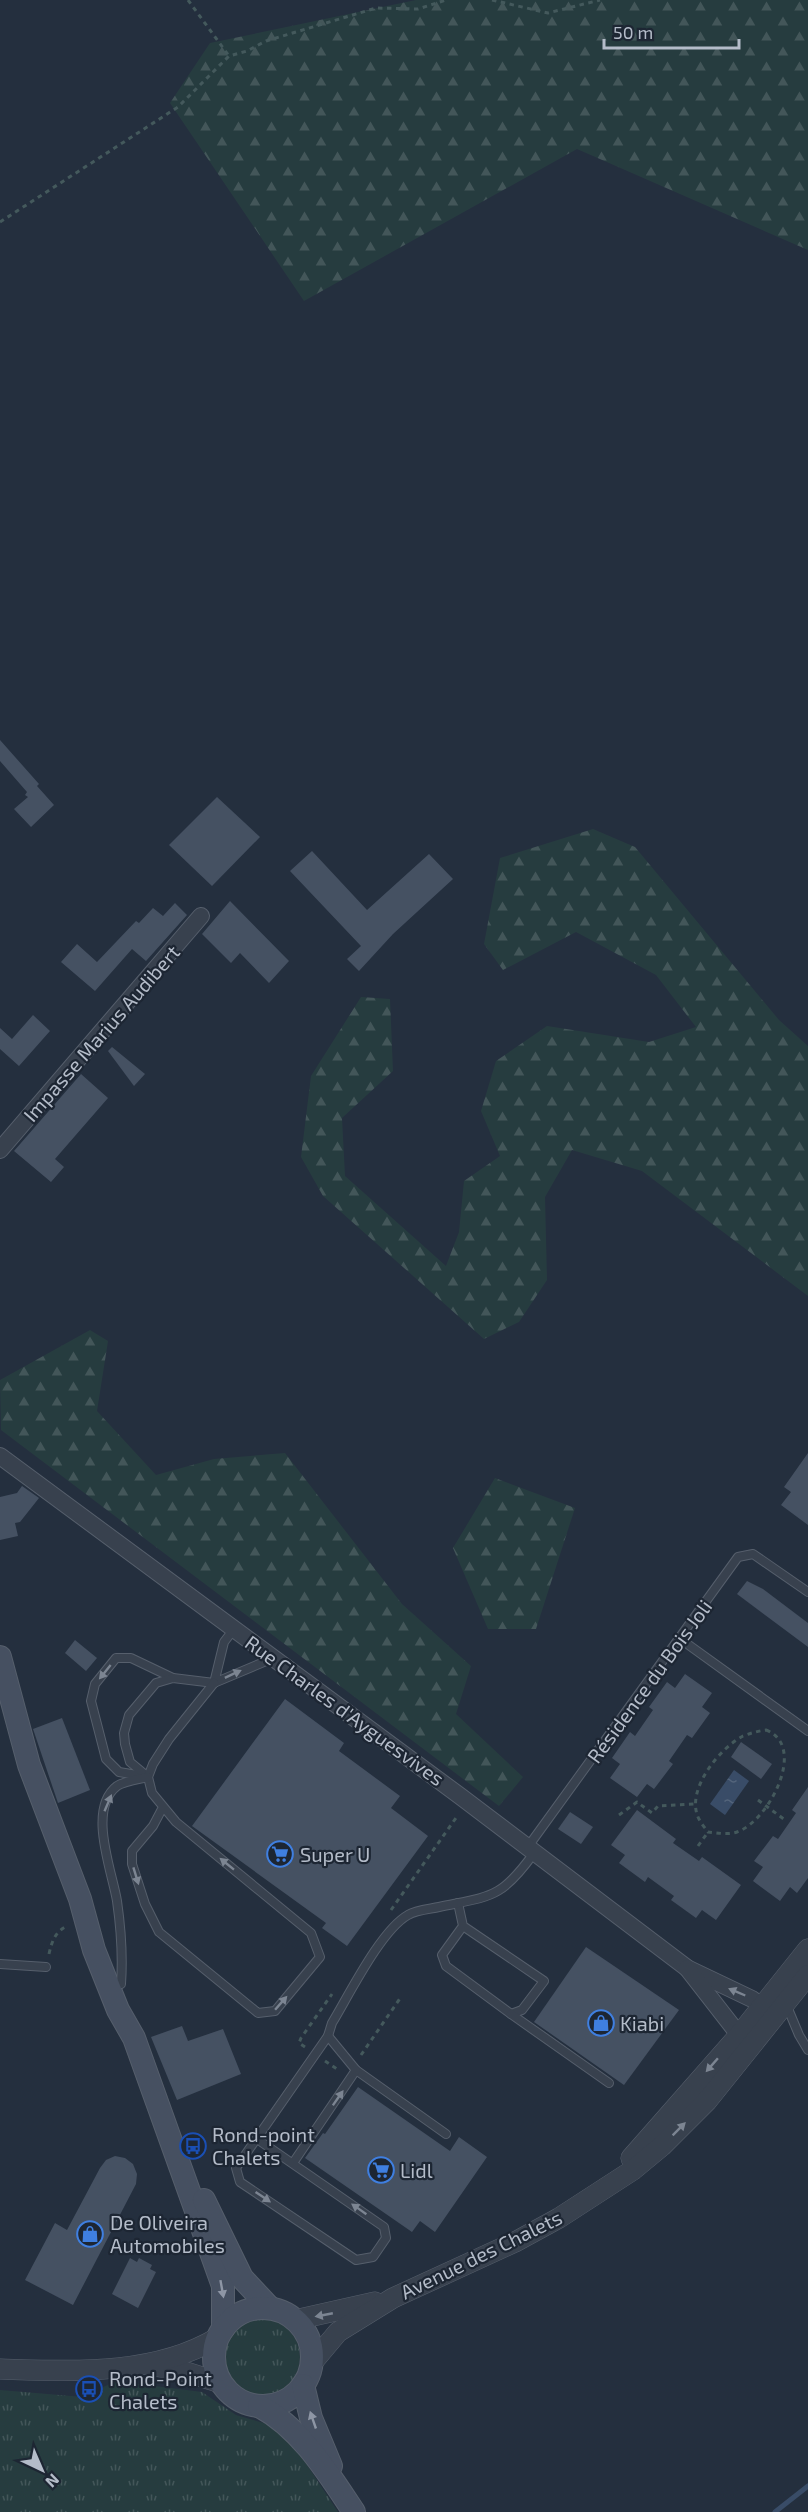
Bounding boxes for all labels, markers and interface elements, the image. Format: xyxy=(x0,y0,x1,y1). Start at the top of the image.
scale bar xyxy=(604,12,739,50)
text: 50 m xyxy=(613,21,653,43)
street label: Impasse Marius Audibert xyxy=(18,940,184,1126)
street label: Résidence du Bois Joli xyxy=(582,1595,716,1767)
street label: Rue Charles d'Ayguesvives xyxy=(241,1630,449,1790)
one-way arrow xyxy=(99,1664,112,1679)
one-way arrow xyxy=(224,1670,241,1679)
one-way arrow xyxy=(103,1793,113,1811)
supermarket icon: Super U xyxy=(265,1839,295,1869)
place label: Super U xyxy=(300,1842,370,1866)
one-way arrow xyxy=(219,1857,235,1870)
one-way arrow xyxy=(132,1867,141,1885)
one-way arrow xyxy=(728,1987,746,1996)
one-way arrow xyxy=(274,1996,287,2011)
shop icon: Kiabi xyxy=(586,2008,616,2038)
place label: Kiabi xyxy=(620,2011,664,2035)
one-way arrow xyxy=(706,2057,719,2072)
one-way arrow xyxy=(332,2090,343,2106)
place label: Rond-point Chalets xyxy=(212,2122,315,2169)
one-way arrow xyxy=(672,2122,686,2137)
bus stop icon: Rond-point Chalets xyxy=(178,2131,208,2161)
supermarket icon: Lidl xyxy=(366,2155,396,2185)
place label: Lidl xyxy=(400,2158,433,2182)
one-way arrow xyxy=(255,2191,271,2202)
one-way arrow xyxy=(351,2204,367,2215)
street label: Avenue des Chalets xyxy=(396,2204,566,2304)
place label: De Oliveira Automobiles xyxy=(110,2210,225,2257)
shop icon: De Oliveira Automobiles xyxy=(75,2219,105,2249)
one-way arrow xyxy=(217,2280,226,2299)
one-way arrow xyxy=(314,2311,333,2320)
place label: Rond-Point Chalets xyxy=(109,2366,212,2413)
bus stop icon: Rond-Point Chalets xyxy=(74,2374,104,2404)
one-way arrow xyxy=(307,2411,317,2429)
north arrow xyxy=(12,2440,72,2500)
text: N xyxy=(42,2470,64,2492)

